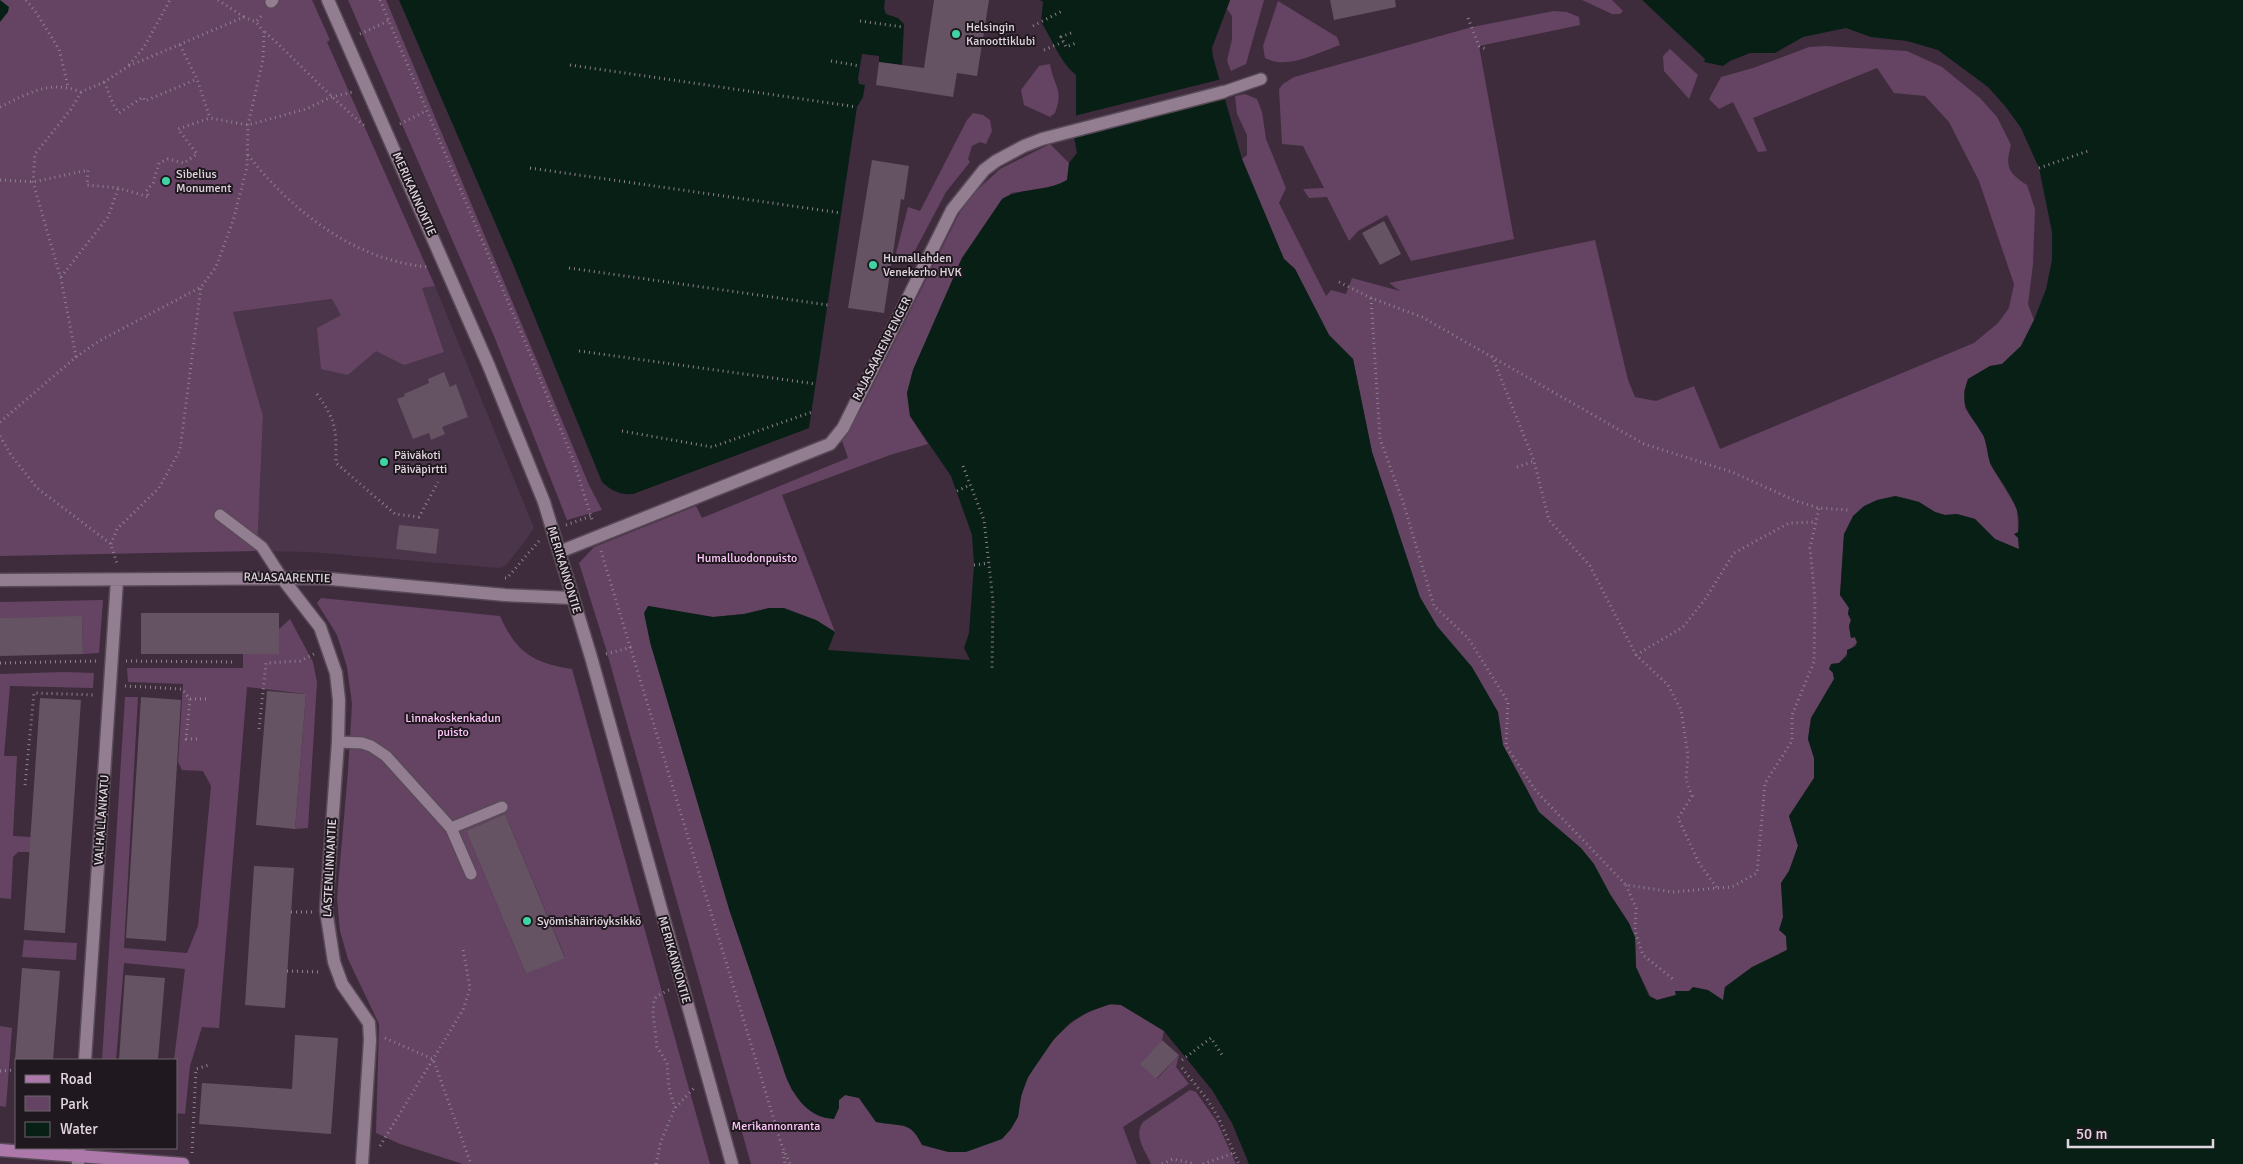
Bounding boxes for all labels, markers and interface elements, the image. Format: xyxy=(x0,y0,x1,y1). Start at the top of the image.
place label: Helsingin Kanoottiklubi xyxy=(966,20,1035,49)
marker: Helsingin Kanoottiklubi xyxy=(950,28,962,40)
street label: MERIKANNONTIE xyxy=(389,150,439,238)
place label: Sibelius Monument xyxy=(176,167,231,196)
marker: Sibelius Monument xyxy=(160,175,172,187)
place label: Humallahden Venekerho HVK xyxy=(883,251,962,280)
marker: Humallahden Venekerho HVK xyxy=(867,259,879,271)
street label: RAJASAARENPENGER xyxy=(849,295,915,403)
place label: Päiväkoti Päiväpirtti xyxy=(394,448,447,477)
marker: Päiväkoti Päiväpirtti xyxy=(378,456,390,468)
street label: MERIKANNONTIE xyxy=(544,525,584,616)
park label: Humalluodonpuisto xyxy=(697,551,797,566)
street label: RAJASAARENTIE xyxy=(243,570,331,586)
park label: Linnakoskenkadun puisto xyxy=(405,711,501,740)
street label: VALHALLANKATU xyxy=(91,774,113,866)
street label: LASTENLINNANTIE xyxy=(320,818,340,918)
place label: Syömishäiriöyksikkö xyxy=(537,914,641,929)
marker: Syömishäiriöyksikkö xyxy=(521,915,533,927)
street label: MERIKANNONTIE xyxy=(654,915,694,1006)
legend xyxy=(15,1059,178,1149)
text: Road xyxy=(60,1070,92,1088)
text: Park xyxy=(60,1095,89,1113)
scale bar xyxy=(2068,1116,2213,1148)
park label: Merikannonranta xyxy=(732,1119,820,1134)
text: Water xyxy=(60,1120,98,1138)
text: 50 m xyxy=(2076,1125,2107,1143)

